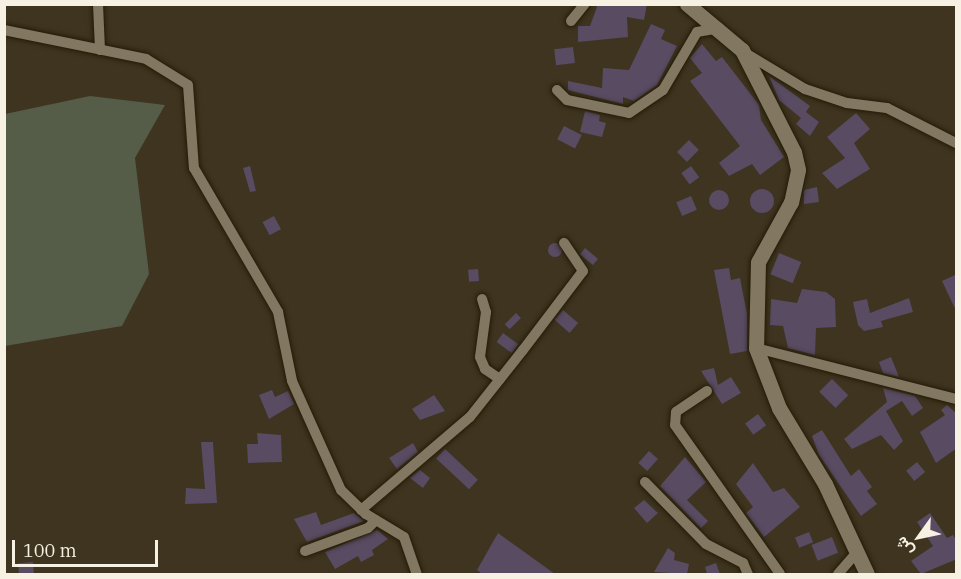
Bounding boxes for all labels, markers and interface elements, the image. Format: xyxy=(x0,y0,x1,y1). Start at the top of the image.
north arrow xyxy=(889,507,949,567)
scale bar xyxy=(15,528,160,566)
text: ش xyxy=(890,533,918,560)
text: 100 m xyxy=(23,539,77,562)

